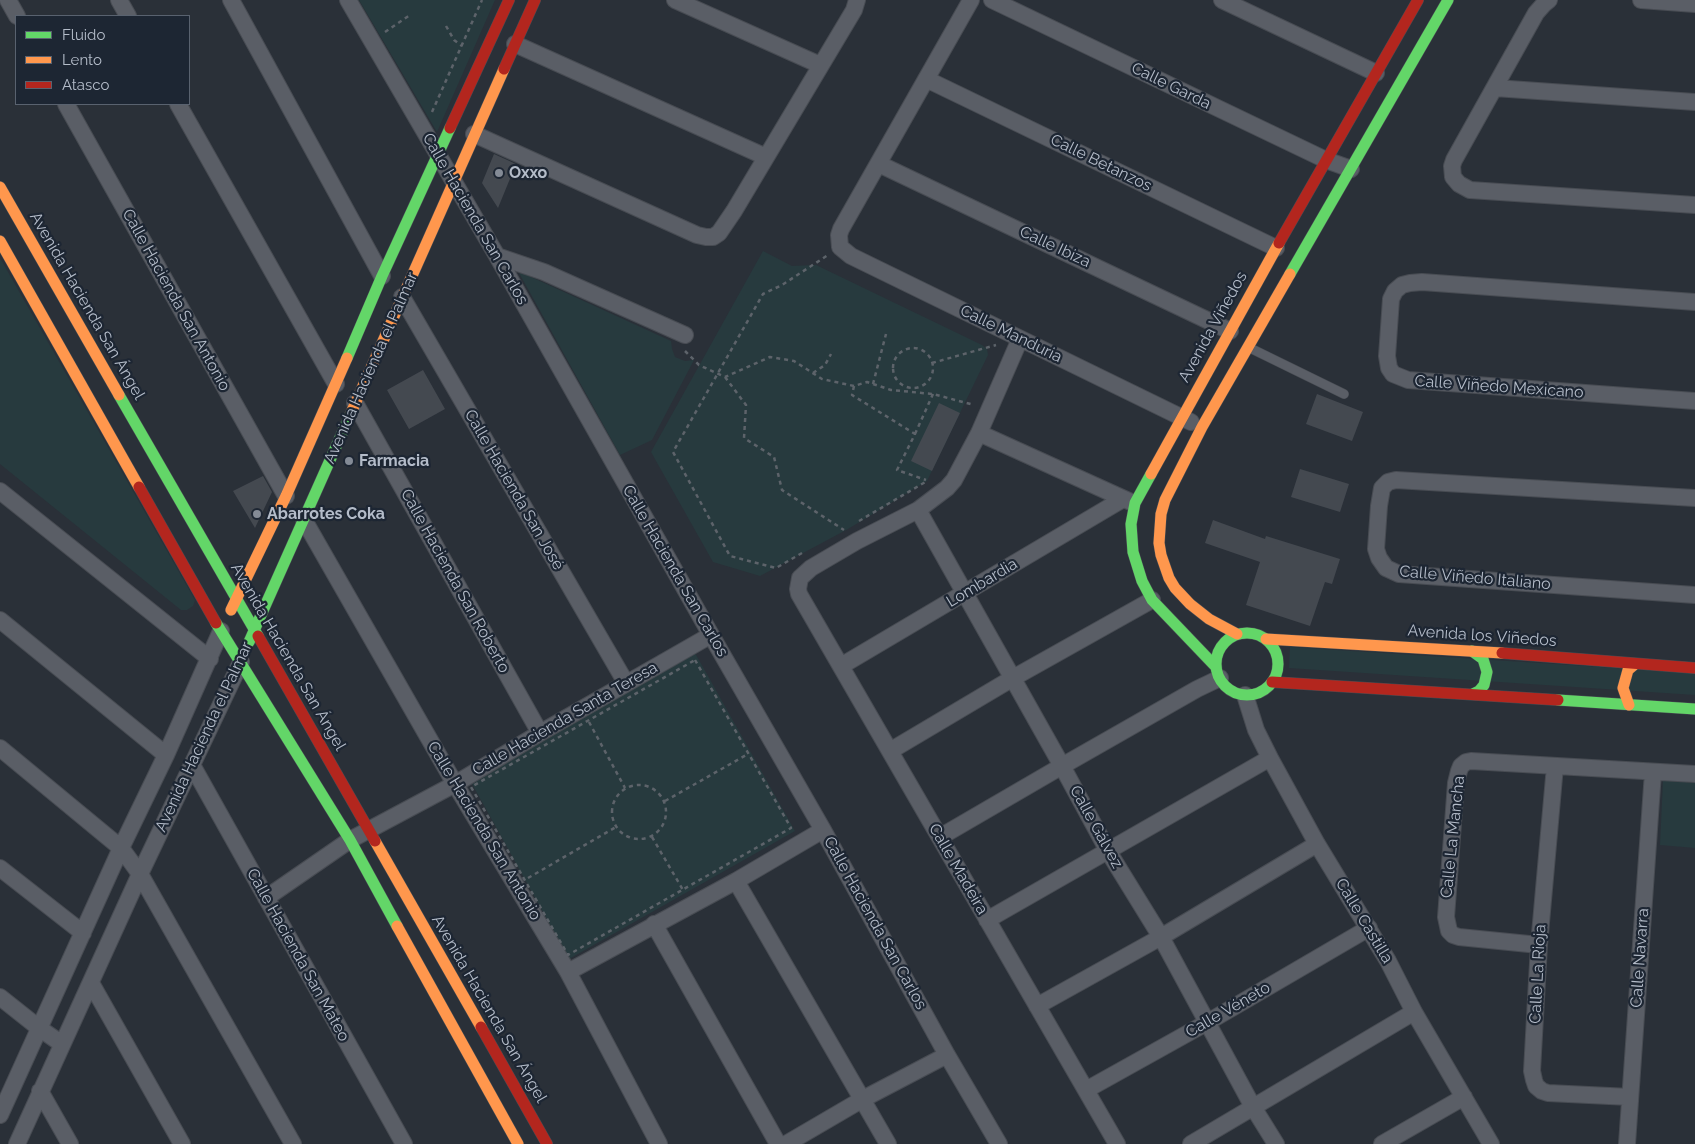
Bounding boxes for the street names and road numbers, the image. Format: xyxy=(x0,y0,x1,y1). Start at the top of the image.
street label: Calle Garda xyxy=(1128,58,1214,114)
street label: Calle Hacienda San Carlos xyxy=(418,130,532,308)
street label: Calle Betanzos xyxy=(1047,130,1155,196)
street label: Calle Hacienda San Antonio xyxy=(118,206,234,394)
street label: Avenida Hacienda San Ángel xyxy=(25,209,149,403)
street label: Calle Ibiza xyxy=(1017,222,1093,272)
street label: Avenida Viñedos xyxy=(1175,268,1251,386)
street label: Avenida Hacienda el Palmar xyxy=(320,269,422,467)
street label: Calle Manduria xyxy=(957,301,1065,367)
street label: Calle Viñedo Mexicano xyxy=(1414,372,1584,402)
street label: Calle Hacienda San José xyxy=(460,406,568,574)
street label: Calle Hacienda San Carlos xyxy=(618,482,732,660)
street label: Calle Hacienda San Roberto xyxy=(396,486,514,676)
street label: Lombardia xyxy=(943,554,1021,612)
street label: Avenida Hacienda San Ángel xyxy=(226,560,350,754)
street label: Calle Viñedo Italiano xyxy=(1399,562,1551,594)
street label: Avenida los Viñedos xyxy=(1407,621,1557,651)
street label: Avenida Hacienda el Palmar xyxy=(151,639,257,835)
street label: Calle Hacienda Santa Teresa xyxy=(469,658,661,780)
street label: Calle Hacienda San Antonio xyxy=(423,738,545,924)
street label: Calle La Mancha xyxy=(1437,775,1469,899)
street label: Calle Gálvez xyxy=(1065,782,1127,872)
street label: Calle Madeira xyxy=(924,820,992,918)
street label: Calle Hacienda San Carlos xyxy=(819,833,931,1013)
street label: Calle Hacienda San Mateo xyxy=(242,865,354,1045)
street label: Calle Castilla xyxy=(1331,875,1397,967)
street label: Calle Navarra xyxy=(1627,908,1653,1008)
street label: Avenida Hacienda San Ángel xyxy=(427,912,551,1106)
street label: Calle La Rioja xyxy=(1526,924,1550,1024)
street label: Calle Véneto xyxy=(1182,978,1274,1042)

